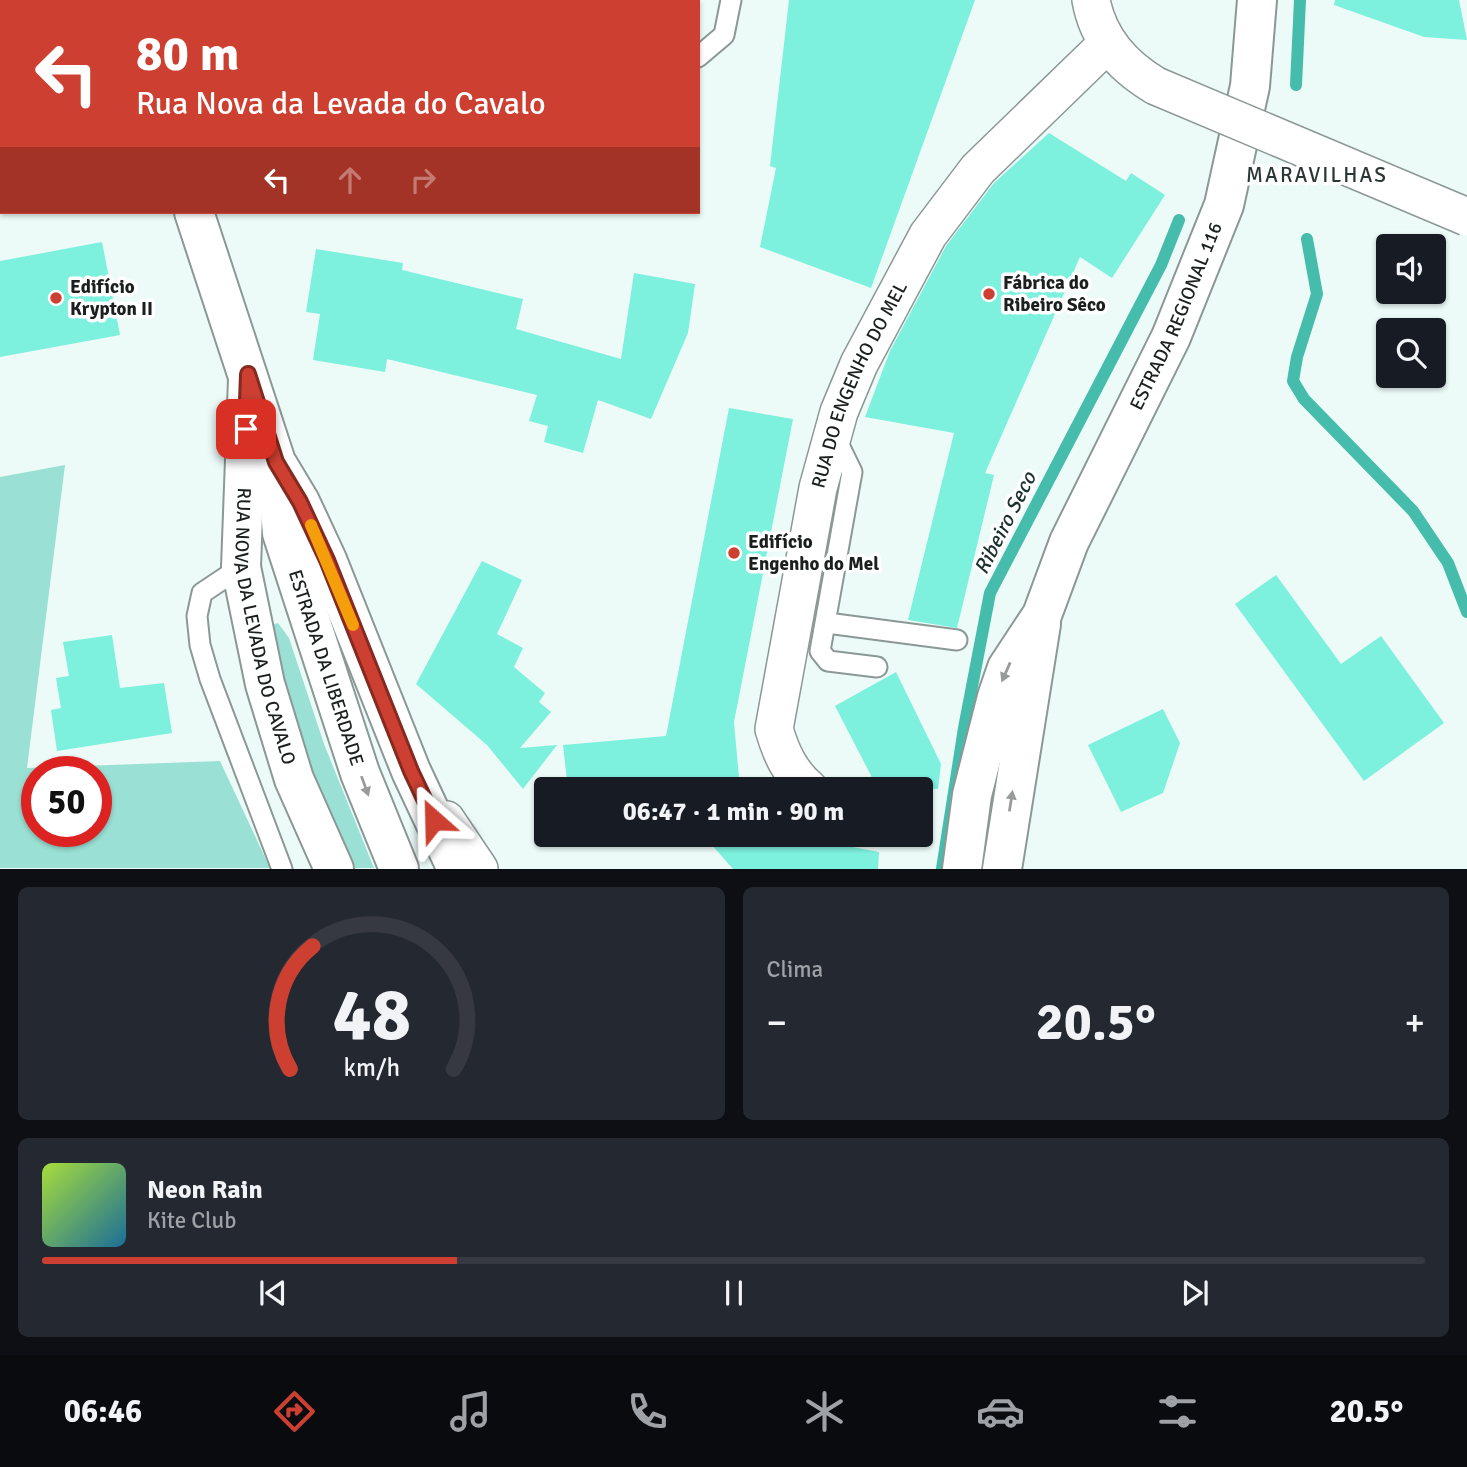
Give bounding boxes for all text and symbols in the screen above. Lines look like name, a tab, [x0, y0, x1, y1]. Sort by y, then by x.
text: 80 m	[136, 24, 239, 84]
icon: left	[21, 28, 112, 119]
text: Rua Nova da Levada do Cavalo	[136, 84, 546, 123]
icon: left	[258, 161, 296, 199]
icon: ahead	[331, 161, 369, 199]
icon: right	[404, 161, 442, 199]
district label: MARAVILHAS	[1246, 162, 1388, 188]
street label: ESTRADA REGIONAL 116	[1125, 219, 1228, 414]
map controls	[1376, 234, 1446, 388]
button: sound	[1376, 234, 1446, 304]
place label: Fábrica do Ribeiro Sêco	[1003, 271, 1106, 317]
place label: Edifício Krypton II	[70, 275, 153, 321]
street label: RUA DO ENGENHO DO MEL	[807, 277, 913, 491]
marker: Fábrica do Ribeiro Sêco	[981, 286, 997, 302]
marker: Edifício Krypton II	[48, 290, 64, 306]
button: search	[1376, 318, 1446, 388]
pin	[216, 399, 276, 459]
icon: arrive	[227, 410, 265, 448]
water label: Ribeiro Seco	[968, 467, 1042, 578]
street label: RUA NOVA DA LEVADA DO CAVALO	[228, 487, 301, 768]
place label: Edifício Engenho do Mel	[748, 530, 879, 576]
marker: Edifício Engenho do Mel	[726, 545, 742, 561]
street label: ESTRADA DA LIBERDADE	[283, 567, 369, 769]
one-way arrow	[1001, 662, 1012, 683]
speed limit sign: 50	[21, 756, 112, 847]
one-way arrow	[359, 775, 370, 796]
position arrow	[397, 783, 471, 857]
one-way arrow	[1006, 790, 1017, 812]
text: 06:47 · 1 min · 90 m	[623, 796, 844, 828]
text: Clima	[767, 955, 823, 984]
text: 48	[332, 972, 411, 1061]
text: 20.5°	[1036, 990, 1156, 1054]
text: −	[767, 999, 787, 1046]
text: +	[1404, 999, 1425, 1046]
text: km/h	[343, 1052, 400, 1083]
text: Neon Rain	[147, 1174, 263, 1206]
text: Kite Club	[147, 1206, 236, 1235]
icon: previous	[254, 1274, 292, 1312]
icon: pause	[715, 1274, 753, 1312]
icon: next	[1176, 1274, 1214, 1312]
icon: directions	[270, 1387, 319, 1436]
icon: music	[446, 1387, 495, 1436]
icon: phone	[623, 1387, 672, 1436]
icon: climate	[800, 1387, 849, 1436]
icon: car	[976, 1387, 1025, 1436]
icon: filters	[1153, 1387, 1202, 1436]
text: 06:46	[64, 1392, 142, 1431]
text: 20.5°	[1329, 1392, 1403, 1431]

